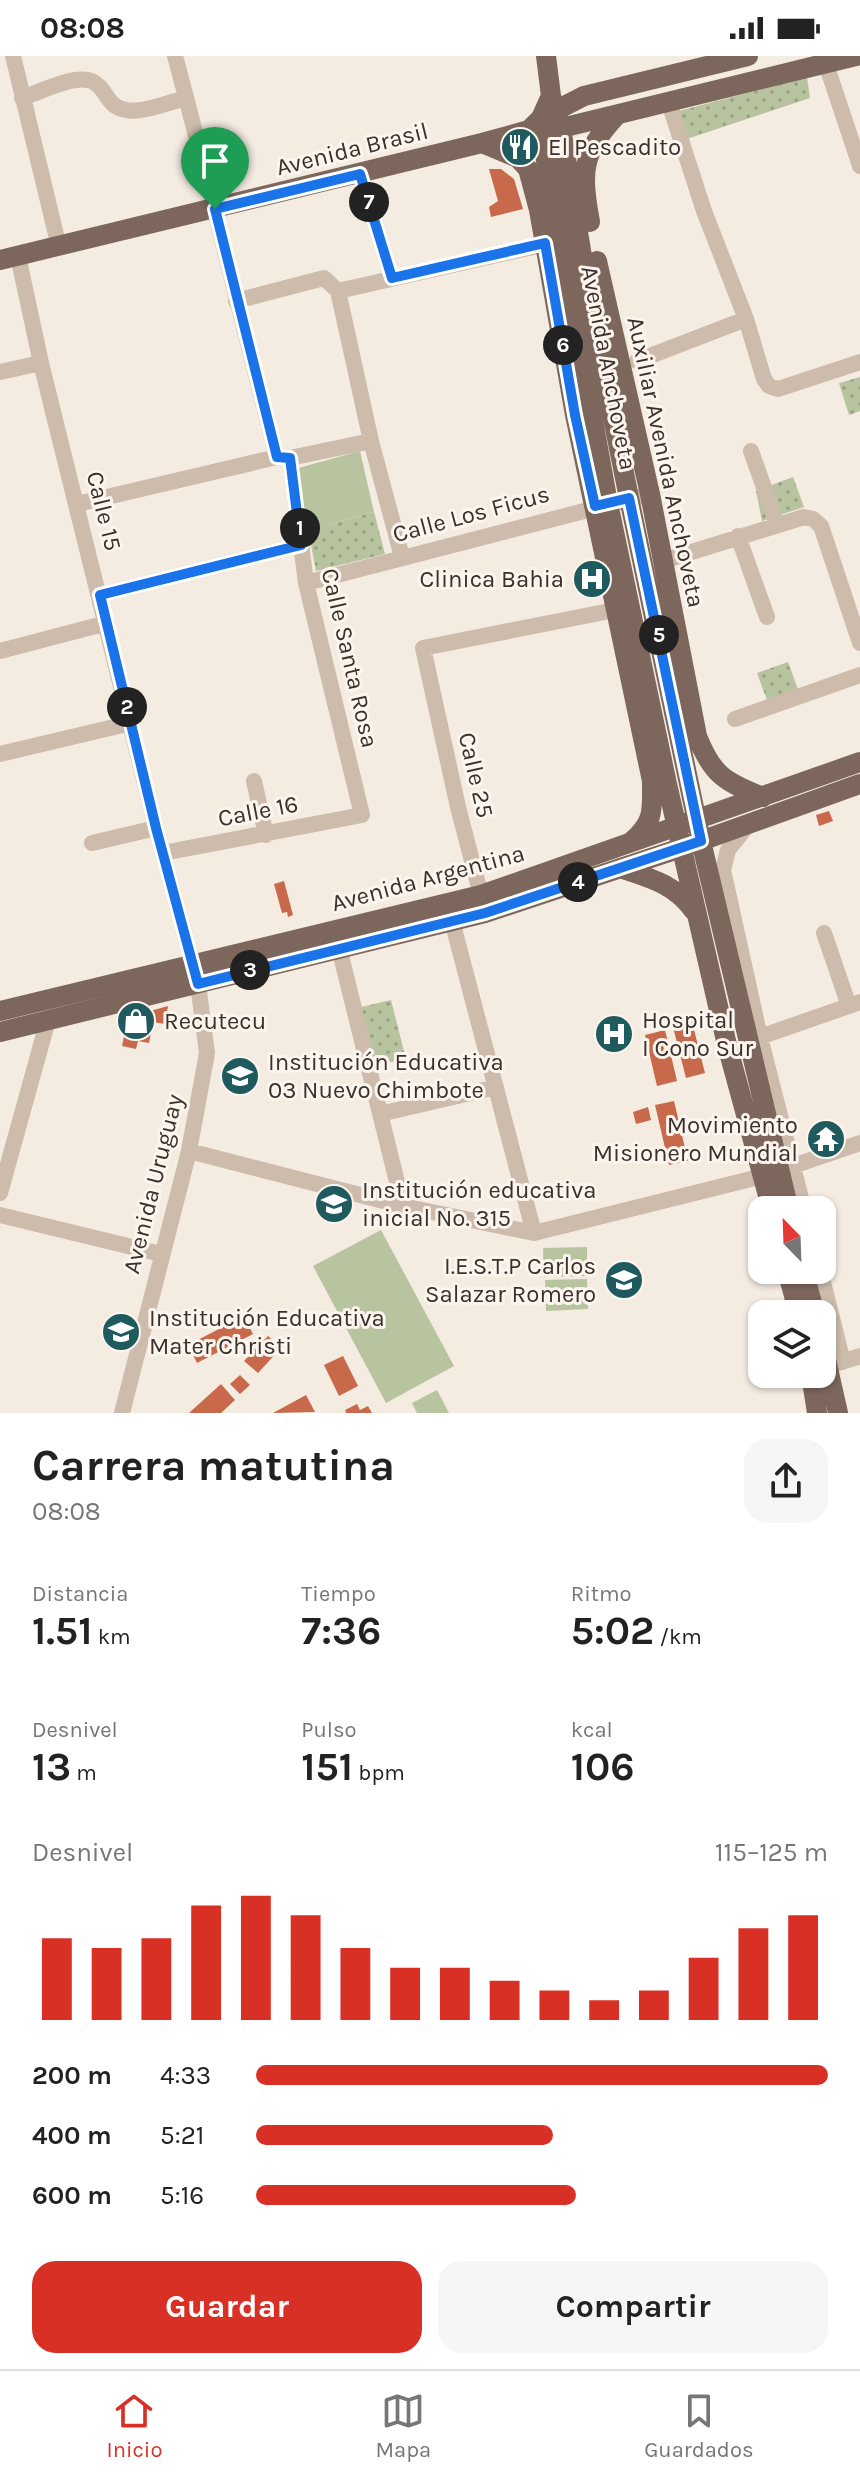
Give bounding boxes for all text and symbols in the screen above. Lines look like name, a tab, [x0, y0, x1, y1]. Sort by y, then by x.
text: 08:08	[40, 10, 125, 46]
street label: Avenida Brasil	[273, 117, 431, 181]
restaurant icon: El Pescadito	[499, 126, 541, 168]
pin	[181, 127, 249, 209]
place label: El Pescadito	[548, 133, 681, 161]
icon: arrive	[193, 139, 237, 183]
pin: 7	[349, 182, 389, 222]
text: 7	[364, 189, 374, 215]
street label: Avenida Anchoveta	[575, 264, 643, 472]
street label: Auxiliar Avenida Anchoveta	[621, 314, 711, 610]
pin: 6	[543, 325, 583, 365]
text: 6	[556, 332, 570, 358]
street label: Calle 15	[81, 468, 127, 554]
street label: Calle Los Ficus	[389, 480, 553, 548]
pin: 1	[280, 508, 320, 548]
text: 1	[296, 515, 304, 541]
hospital icon: Clinica Bahia	[571, 558, 613, 600]
place label: Clinica Bahia	[420, 565, 564, 593]
street label: Calle Santa Rosa	[316, 566, 384, 750]
pin: 5	[639, 615, 679, 655]
text: 5	[653, 622, 665, 648]
pin: 2	[107, 687, 147, 727]
text: 2	[120, 694, 134, 720]
street label: Calle 25	[453, 730, 499, 820]
street label: Calle 16	[216, 790, 300, 832]
street label: Avenida Argentina	[328, 839, 528, 917]
pin: 4	[558, 862, 598, 902]
text: 4	[571, 869, 585, 895]
pin: 3	[230, 950, 270, 990]
text: 3	[243, 957, 257, 983]
shop icon: Recutecu	[115, 1000, 157, 1042]
place label: Hospital I Cono Sur	[642, 1006, 754, 1062]
place label: Recutecu	[164, 1007, 266, 1035]
hospital icon: Hospital I Cono Sur	[593, 1013, 635, 1055]
place label: Institución Educativa 03 Nuevo Chimbote	[268, 1048, 504, 1104]
school or university icon: Institución Educativa 03 Nuevo Chimbote	[219, 1055, 261, 1097]
street label: Avenida Uruguay	[117, 1091, 189, 1277]
place label: Movimiento Misionero Mundial	[593, 1111, 798, 1167]
temple icon: Movimiento Misionero Mundial	[805, 1118, 847, 1160]
place label: Institución educativa inicial No. 315	[362, 1176, 597, 1232]
school or university icon: Institución educativa inicial No. 315	[313, 1183, 355, 1225]
north arrow	[748, 1196, 836, 1284]
map controls	[748, 1196, 836, 1388]
place label: I.E.S.T.P Carlos Salazar Romero	[425, 1252, 596, 1308]
school or university icon: I.E.S.T.P Carlos Salazar Romero	[603, 1259, 645, 1301]
button: layers	[748, 1300, 836, 1388]
place label: Institución Educativa Mater Christi	[149, 1304, 385, 1360]
school or university icon: Institución Educativa Mater Christi	[100, 1311, 142, 1353]
button: share	[744, 1439, 828, 1523]
text: Carrera matutina	[32, 1440, 395, 1491]
text: 08:08	[32, 1496, 101, 1527]
text: Distancia	[32, 1581, 128, 1607]
text: Tiempo	[301, 1581, 376, 1607]
text: Ritmo	[571, 1581, 632, 1607]
text: 1.51	[32, 1607, 92, 1654]
text: 7:36	[301, 1607, 381, 1654]
text: 5:02	[571, 1607, 654, 1654]
text: km	[92, 1624, 131, 1650]
text: /km	[654, 1624, 702, 1650]
text: Desnivel	[32, 1717, 118, 1743]
text: Pulso	[301, 1717, 357, 1743]
text: kcal	[571, 1717, 613, 1743]
text: 13	[32, 1743, 71, 1790]
text: 151	[301, 1743, 353, 1790]
text: 106	[571, 1743, 635, 1790]
text: m	[71, 1760, 97, 1786]
text: bpm	[353, 1760, 405, 1786]
text: Desnivel	[32, 1837, 133, 1868]
text: 115–125 m	[715, 1837, 828, 1868]
text: 200 m	[32, 2060, 112, 2091]
text: 4:33	[160, 2060, 211, 2091]
text: 400 m	[32, 2120, 112, 2151]
text: 5:21	[160, 2120, 204, 2151]
text: 600 m	[32, 2180, 112, 2211]
text: 5:16	[160, 2180, 204, 2211]
button: Guardar	[32, 2261, 422, 2353]
button: Compartir	[438, 2261, 828, 2353]
tab: Inicio	[107, 2389, 162, 2463]
tab: Mapa	[375, 2389, 431, 2463]
tab: Guardados	[644, 2389, 753, 2463]

